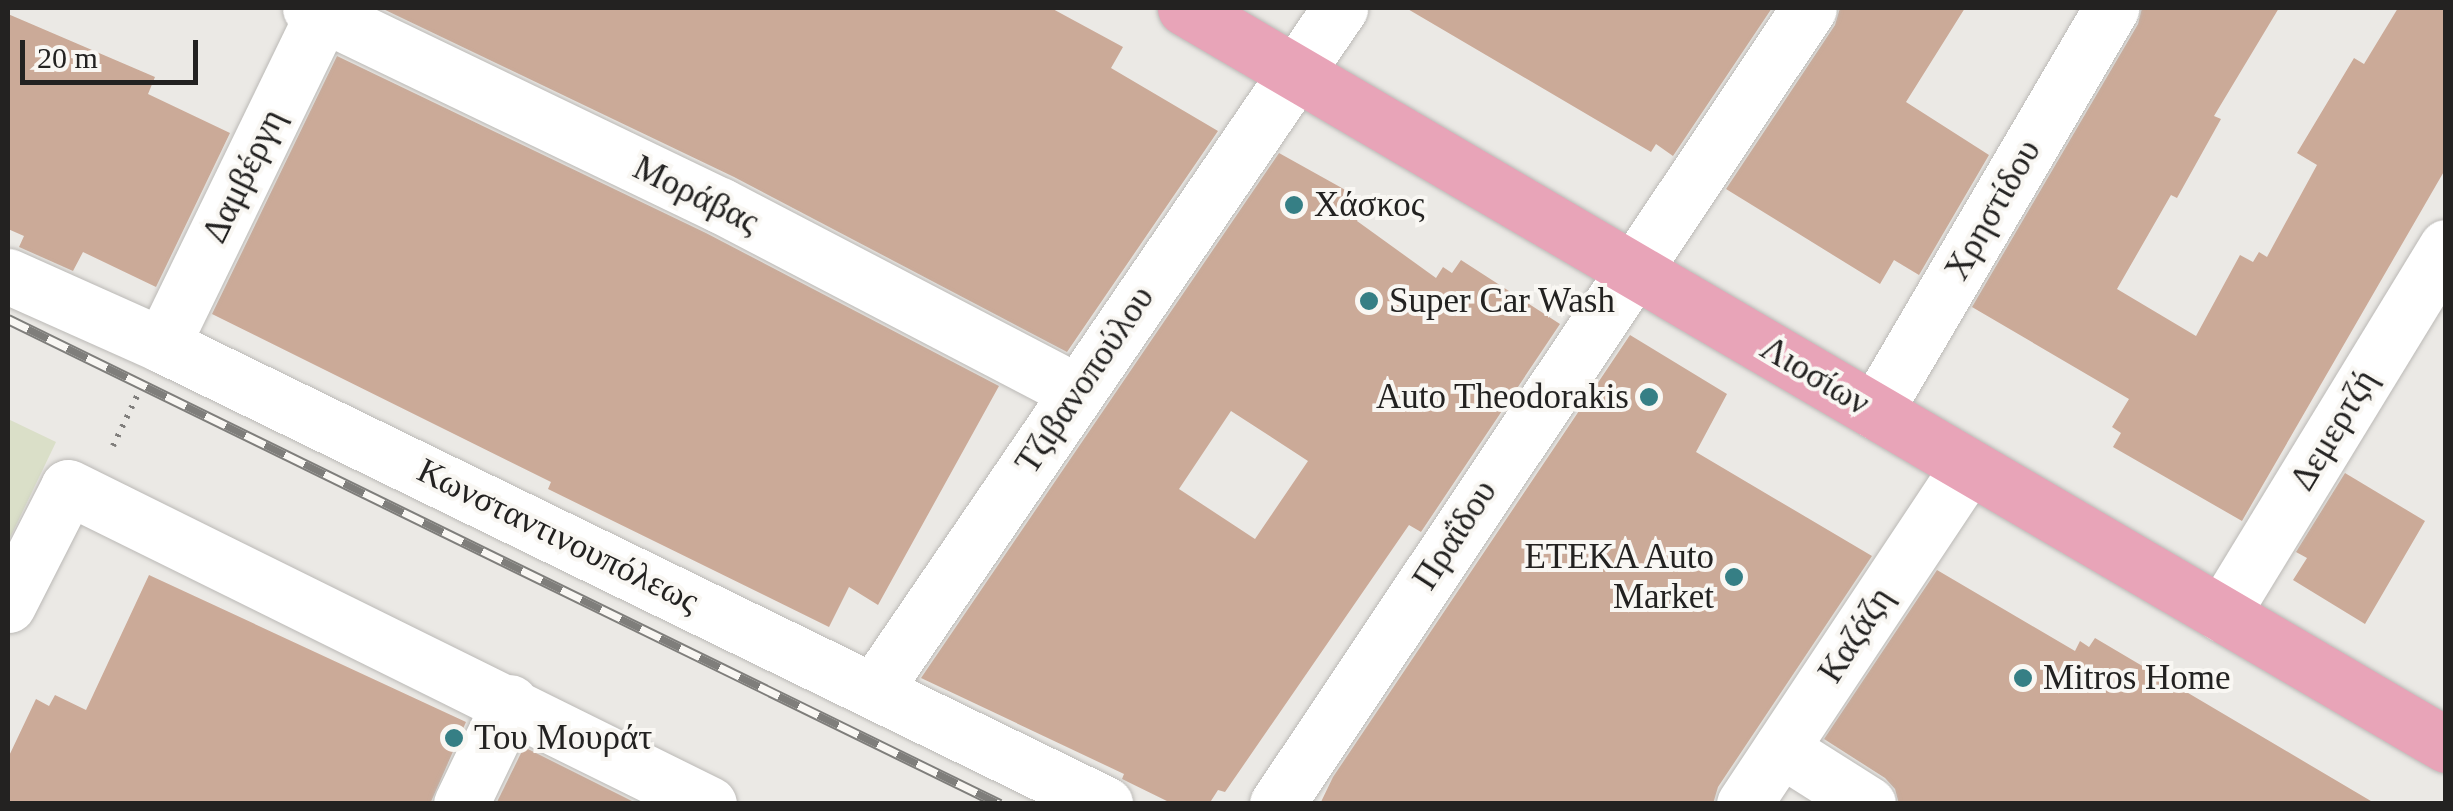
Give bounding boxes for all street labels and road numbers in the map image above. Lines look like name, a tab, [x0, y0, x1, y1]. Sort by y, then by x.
street label: Δαμβέργη	[194, 102, 294, 250]
street label: Χρηστίδου	[1936, 133, 2050, 287]
street label: Μοράβας	[626, 147, 766, 243]
street label: Τζιβανοπούλου	[1007, 278, 1163, 482]
street label: Λιοσίων	[1753, 327, 1877, 425]
street label: Δεμερτζή	[2282, 362, 2386, 498]
street label: Κωνσταντινουπόλεως	[410, 450, 706, 622]
street label: Πραΐδου	[1404, 472, 1506, 598]
street label: Καζάζη	[1810, 579, 1902, 691]

